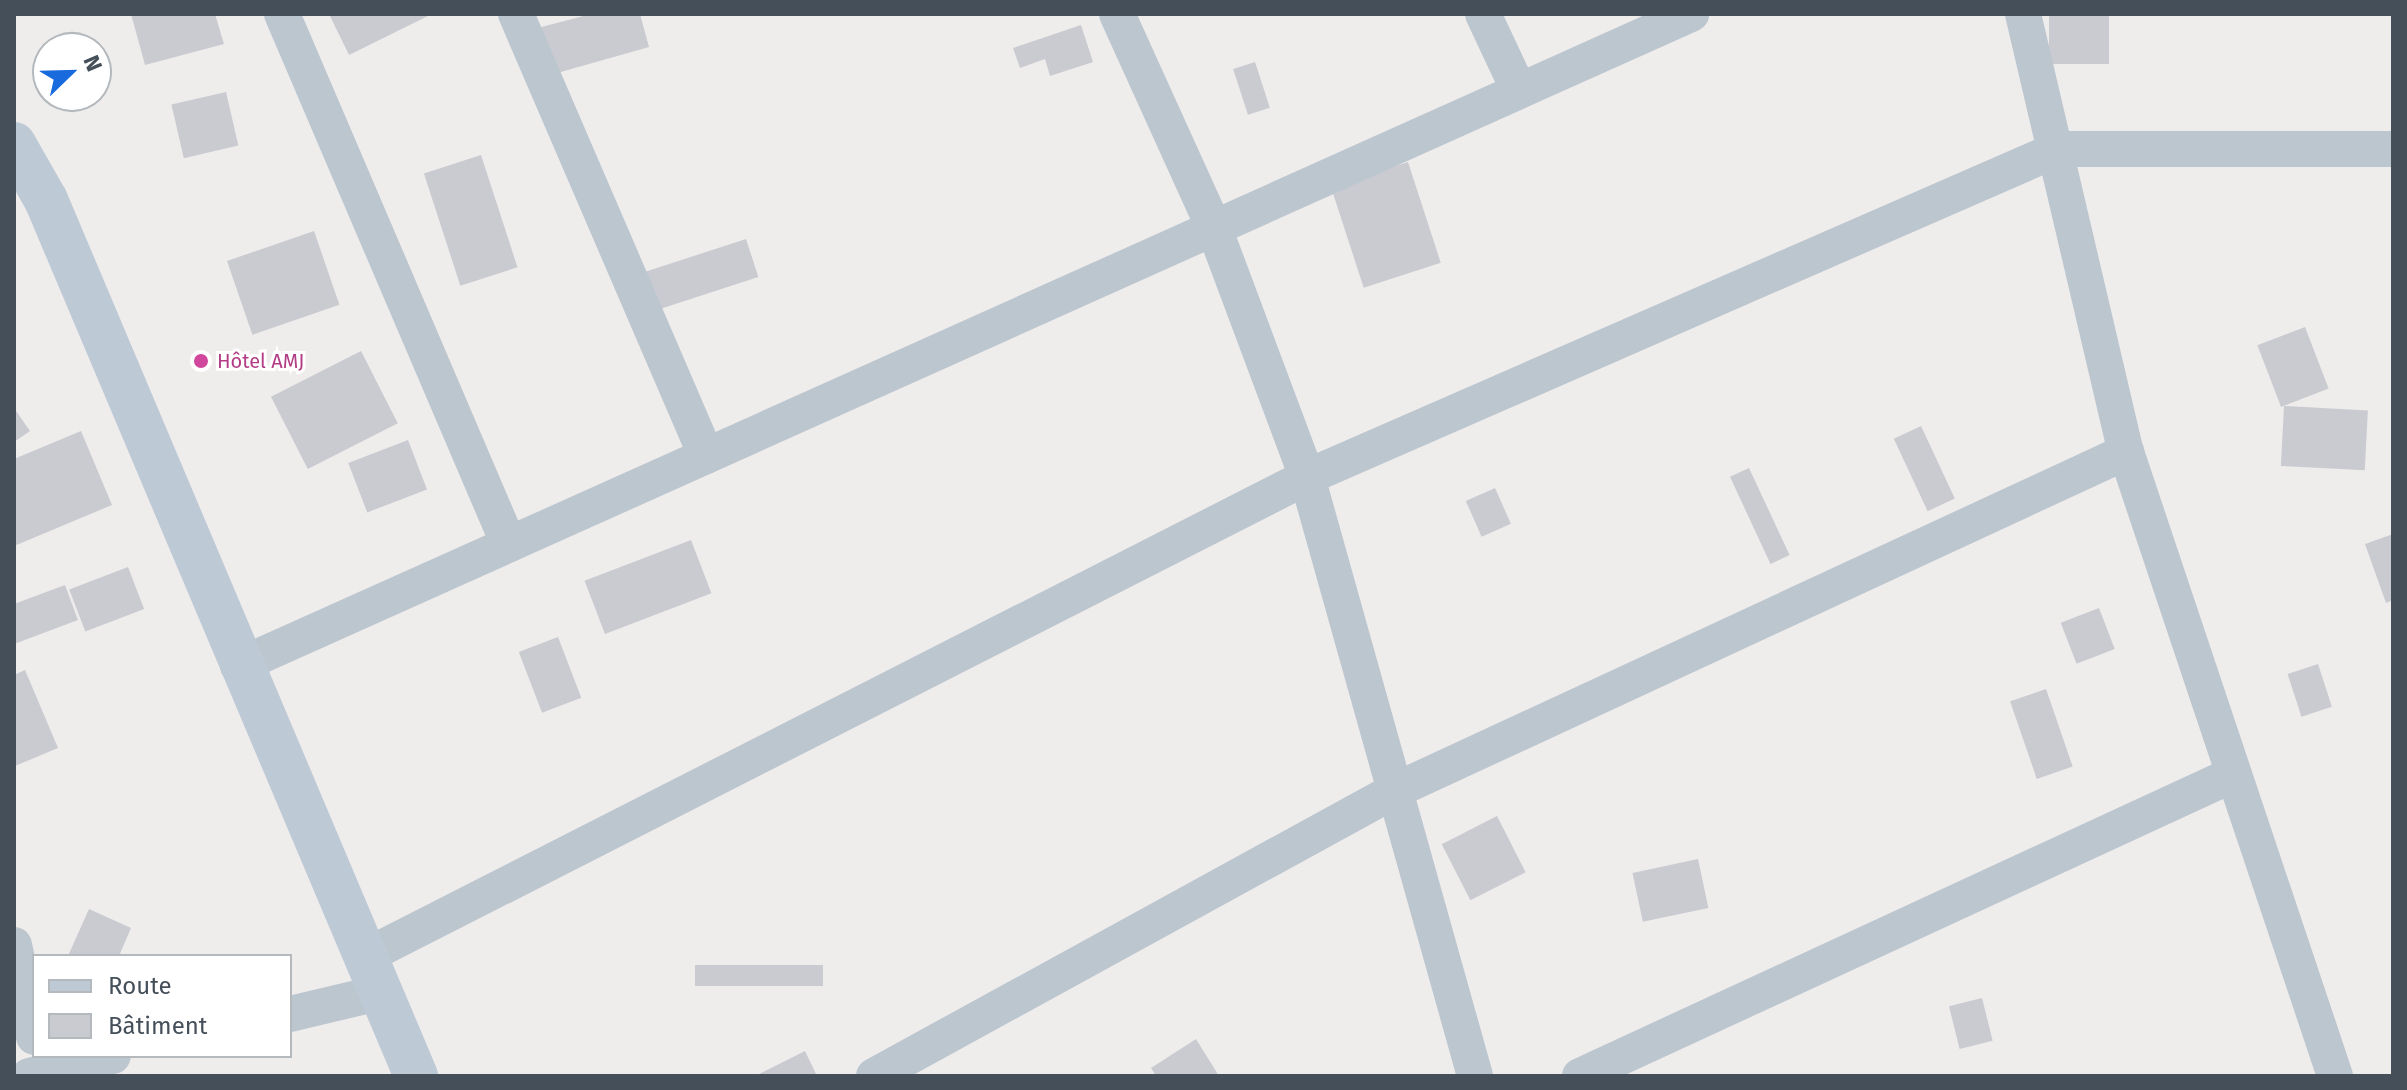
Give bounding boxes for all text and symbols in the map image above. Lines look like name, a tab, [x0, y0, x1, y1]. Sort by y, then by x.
north arrow	[32, 32, 112, 112]
text: N	[77, 51, 108, 75]
place label: Hôtel AMJ	[217, 349, 304, 373]
marker: Hôtel AMJ	[192, 352, 210, 370]
legend	[32, 954, 292, 1058]
text: Route	[108, 972, 172, 1000]
text: Bâtiment	[108, 1012, 207, 1040]

